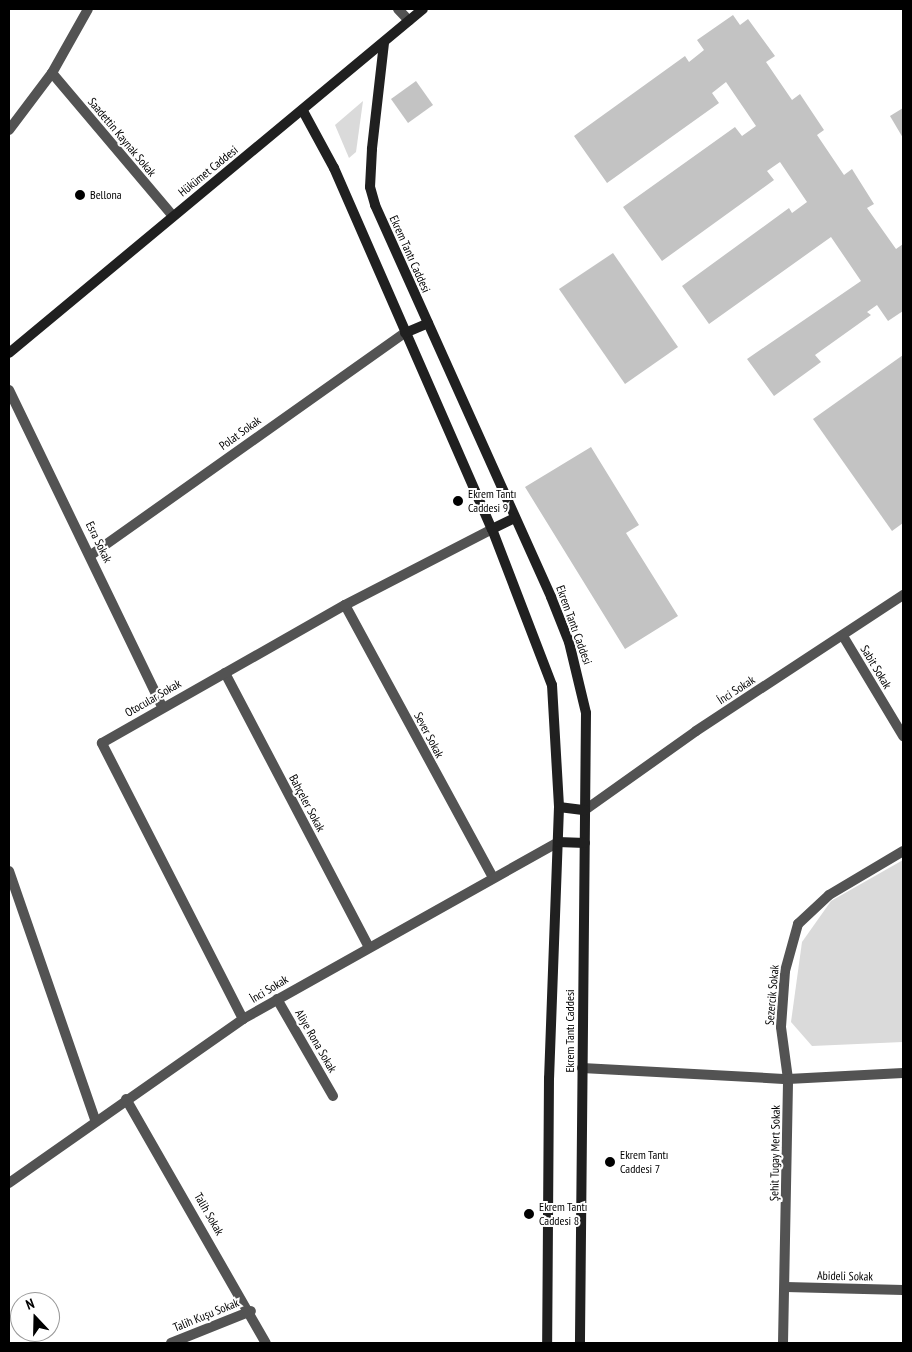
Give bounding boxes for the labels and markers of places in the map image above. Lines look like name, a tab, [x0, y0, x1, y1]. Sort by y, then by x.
place label: Bellona	[90, 188, 121, 202]
marker: Bellona	[74, 189, 86, 201]
place label: Ekrem Tantı Caddesi 9	[468, 487, 517, 515]
marker: Ekrem Tantı Caddesi 9	[452, 495, 464, 507]
place label: Ekrem Tantı Caddesi 7	[620, 1148, 669, 1176]
marker: Ekrem Tantı Caddesi 7	[604, 1156, 616, 1168]
place label: Ekrem Tantı Caddesi 8	[539, 1200, 588, 1228]
marker: Ekrem Tantı Caddesi 8	[523, 1208, 535, 1220]

